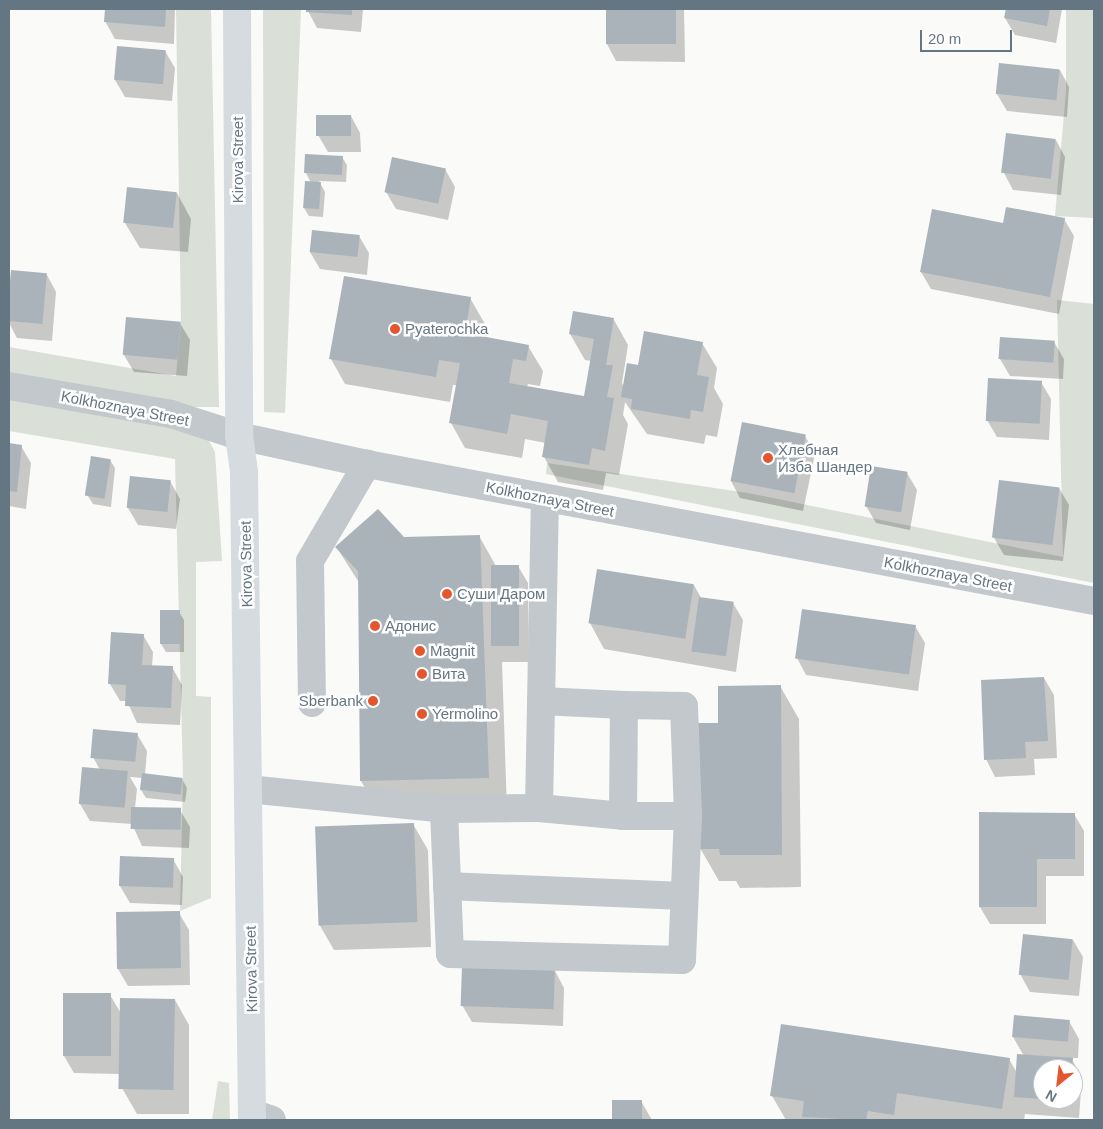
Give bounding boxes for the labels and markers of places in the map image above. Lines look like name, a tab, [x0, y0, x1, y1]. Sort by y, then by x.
place label: Pyaterochka	[405, 320, 488, 338]
marker: Pyaterochka	[389, 323, 401, 335]
place label: Хлебная Изба Шандер	[778, 440, 872, 475]
marker: Хлебная Изба Шандер	[762, 452, 774, 464]
place label: Суши Даром	[457, 585, 545, 603]
marker: Суши Даром	[441, 588, 453, 600]
place label: Адонис	[385, 617, 436, 635]
marker: Адонис	[369, 620, 381, 632]
place label: Magnit	[430, 642, 475, 660]
marker: Magnit	[414, 645, 426, 657]
place label: Вита	[432, 665, 465, 683]
marker: Вита	[416, 668, 428, 680]
place label: Sberbank	[299, 692, 363, 710]
marker: Sberbank	[367, 695, 379, 707]
place label: Yermolino	[432, 705, 498, 723]
marker: Yermolino	[416, 708, 428, 720]

